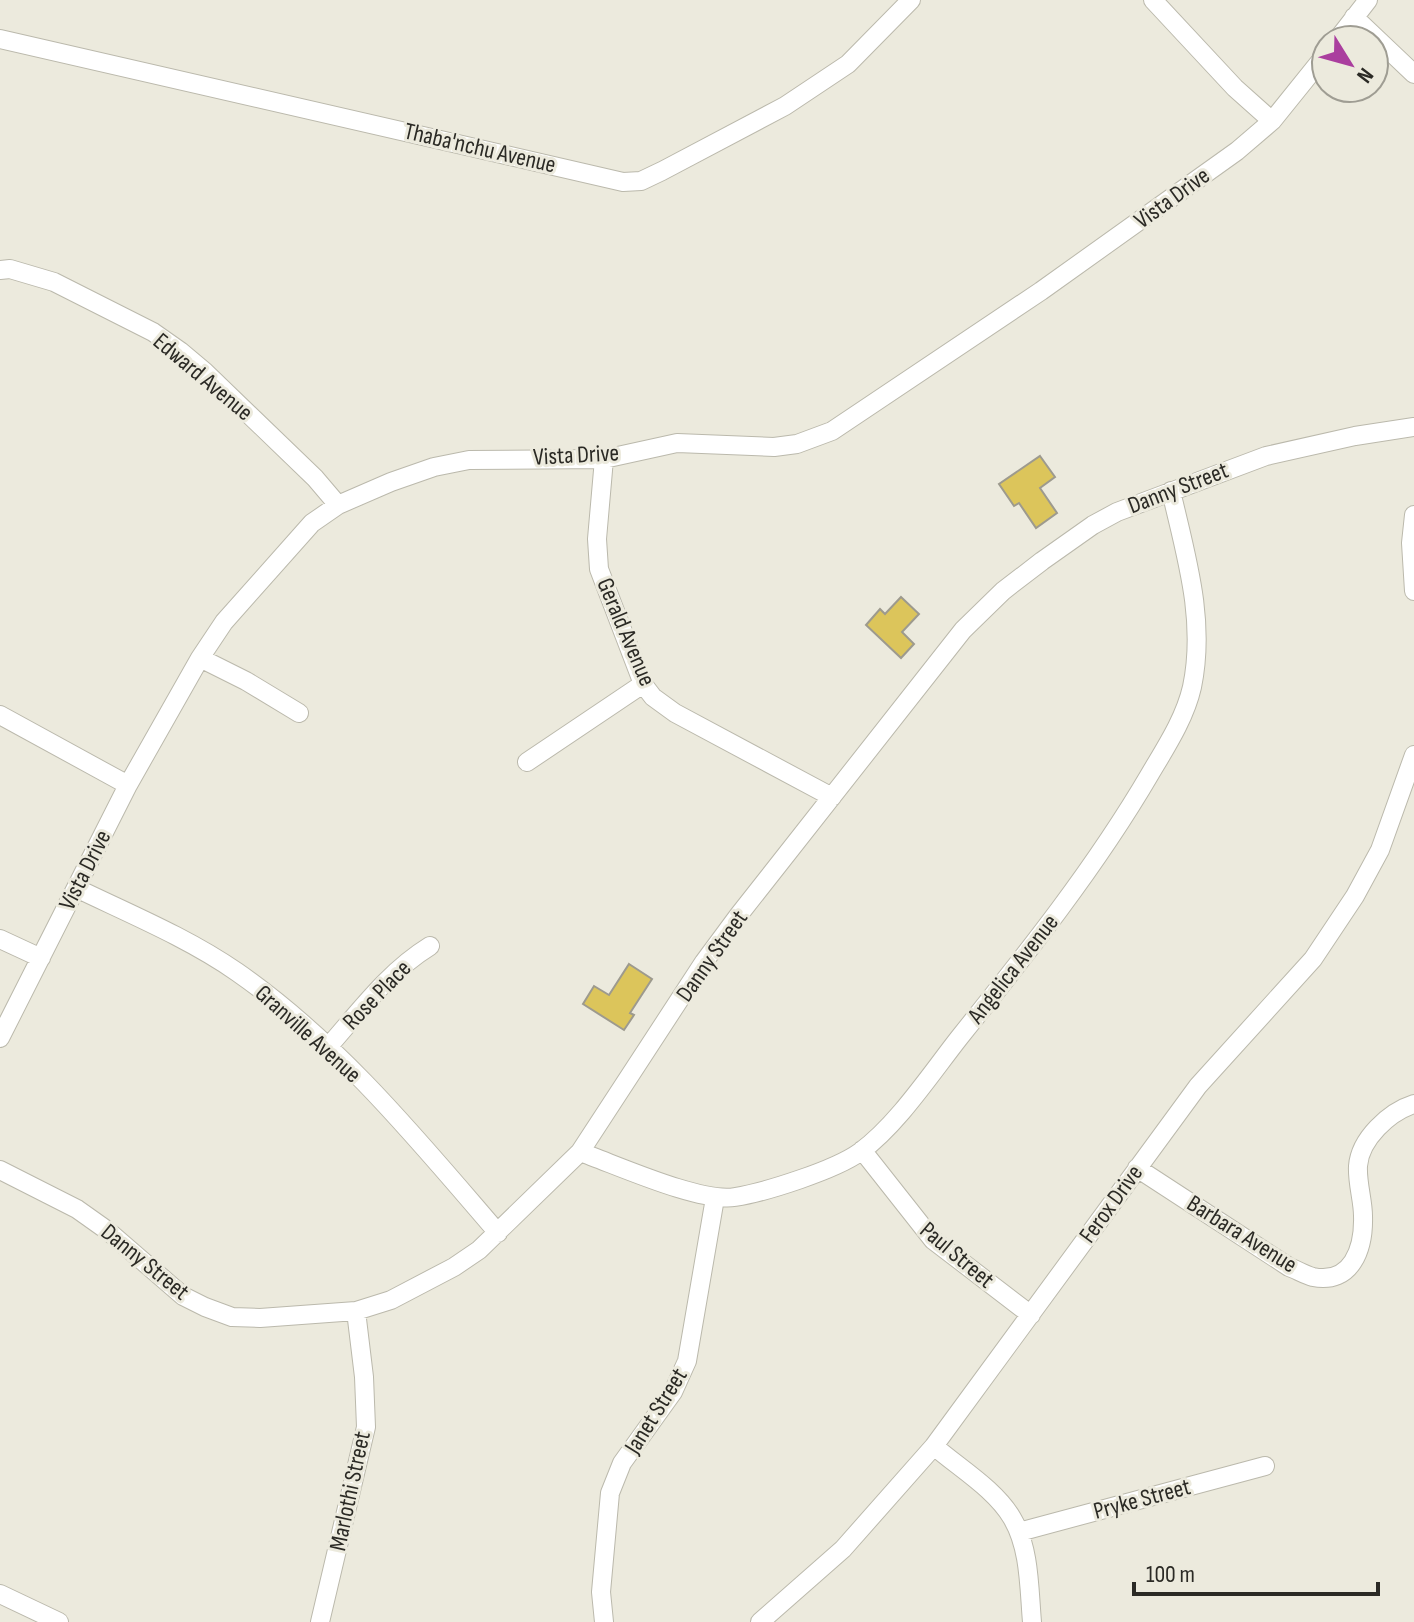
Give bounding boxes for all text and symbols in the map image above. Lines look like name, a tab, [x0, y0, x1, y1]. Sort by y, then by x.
north arrow	[1310, 24, 1390, 104]
text: N	[1350, 62, 1379, 88]
street label: Thaba'nchu Avenue	[401, 116, 559, 180]
street label: Vista Drive	[1129, 161, 1215, 235]
street label: Edward Avenue	[147, 327, 259, 427]
street label: Vista Drive	[532, 438, 620, 472]
street label: Danny Street	[1124, 456, 1232, 520]
street label: Gerald Avenue	[590, 574, 662, 690]
street label: Vista Drive	[53, 825, 117, 915]
street label: Danny Street	[670, 905, 754, 1007]
street label: Angelica Avenue	[961, 909, 1065, 1030]
street label: Rose Place	[337, 954, 417, 1036]
street label: Granville Avenue	[249, 979, 367, 1089]
street label: Ferox Drive	[1073, 1159, 1149, 1249]
street label: Barbara Avenue	[1182, 1189, 1302, 1279]
street label: Paul Street	[914, 1216, 1000, 1294]
street label: Danny Street	[95, 1218, 195, 1306]
street label: Janet Street	[618, 1363, 694, 1460]
street label: Marlothi Street	[323, 1429, 377, 1553]
street label: Pryke Street	[1090, 1472, 1194, 1526]
scale bar	[1134, 1546, 1378, 1596]
text: 100 m	[1146, 1560, 1195, 1589]

